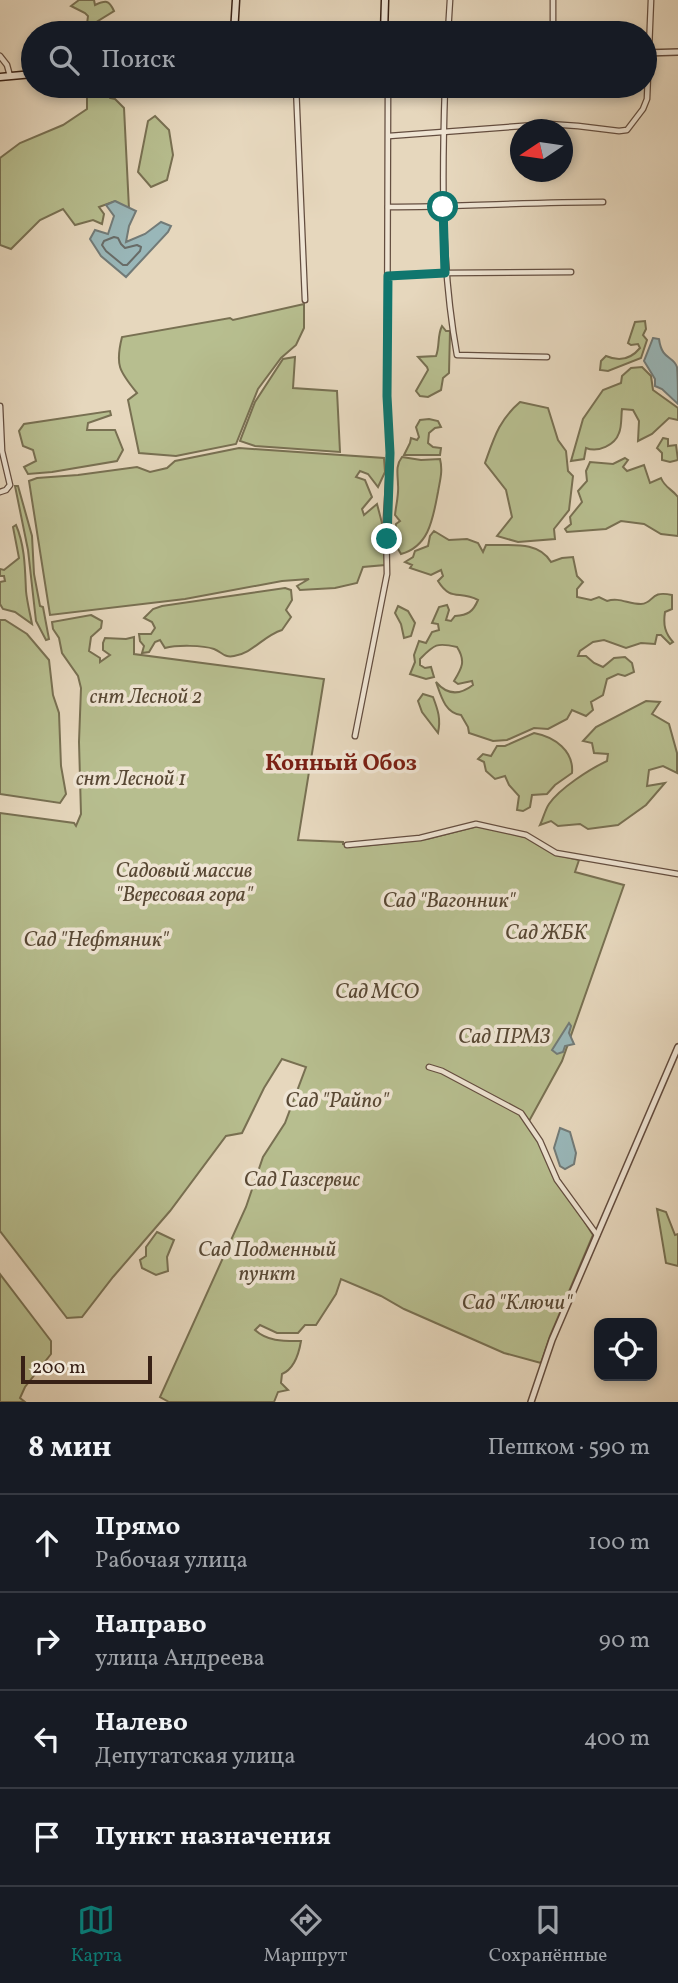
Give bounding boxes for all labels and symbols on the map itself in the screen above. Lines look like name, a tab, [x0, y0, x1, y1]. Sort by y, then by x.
north arrow	[510, 119, 573, 182]
route start	[427, 191, 458, 222]
route end	[371, 523, 402, 554]
park label: снт Лесной 2	[90, 683, 202, 712]
district label: Конный Обоз	[265, 748, 417, 780]
park label: снт Лесной 1	[76, 765, 186, 794]
park label: Садовый массив "Вересовая гора"	[115, 857, 254, 910]
park label: Сад "Вагонник"	[383, 887, 516, 916]
park label: Сад ЖБК	[505, 919, 588, 948]
park label: Сад "Нефтяник"	[23, 926, 170, 955]
park label: Сад МСО	[335, 978, 419, 1007]
park label: Сад ПРМЗ	[458, 1023, 550, 1052]
park label: Сад "Райпо"	[285, 1087, 390, 1116]
park label: Сад Газсервис	[244, 1166, 361, 1195]
park label: Сад Подменный пункт	[198, 1236, 336, 1289]
park label: Сад "Ключи"	[462, 1289, 573, 1318]
scale bar	[21, 1353, 152, 1385]

